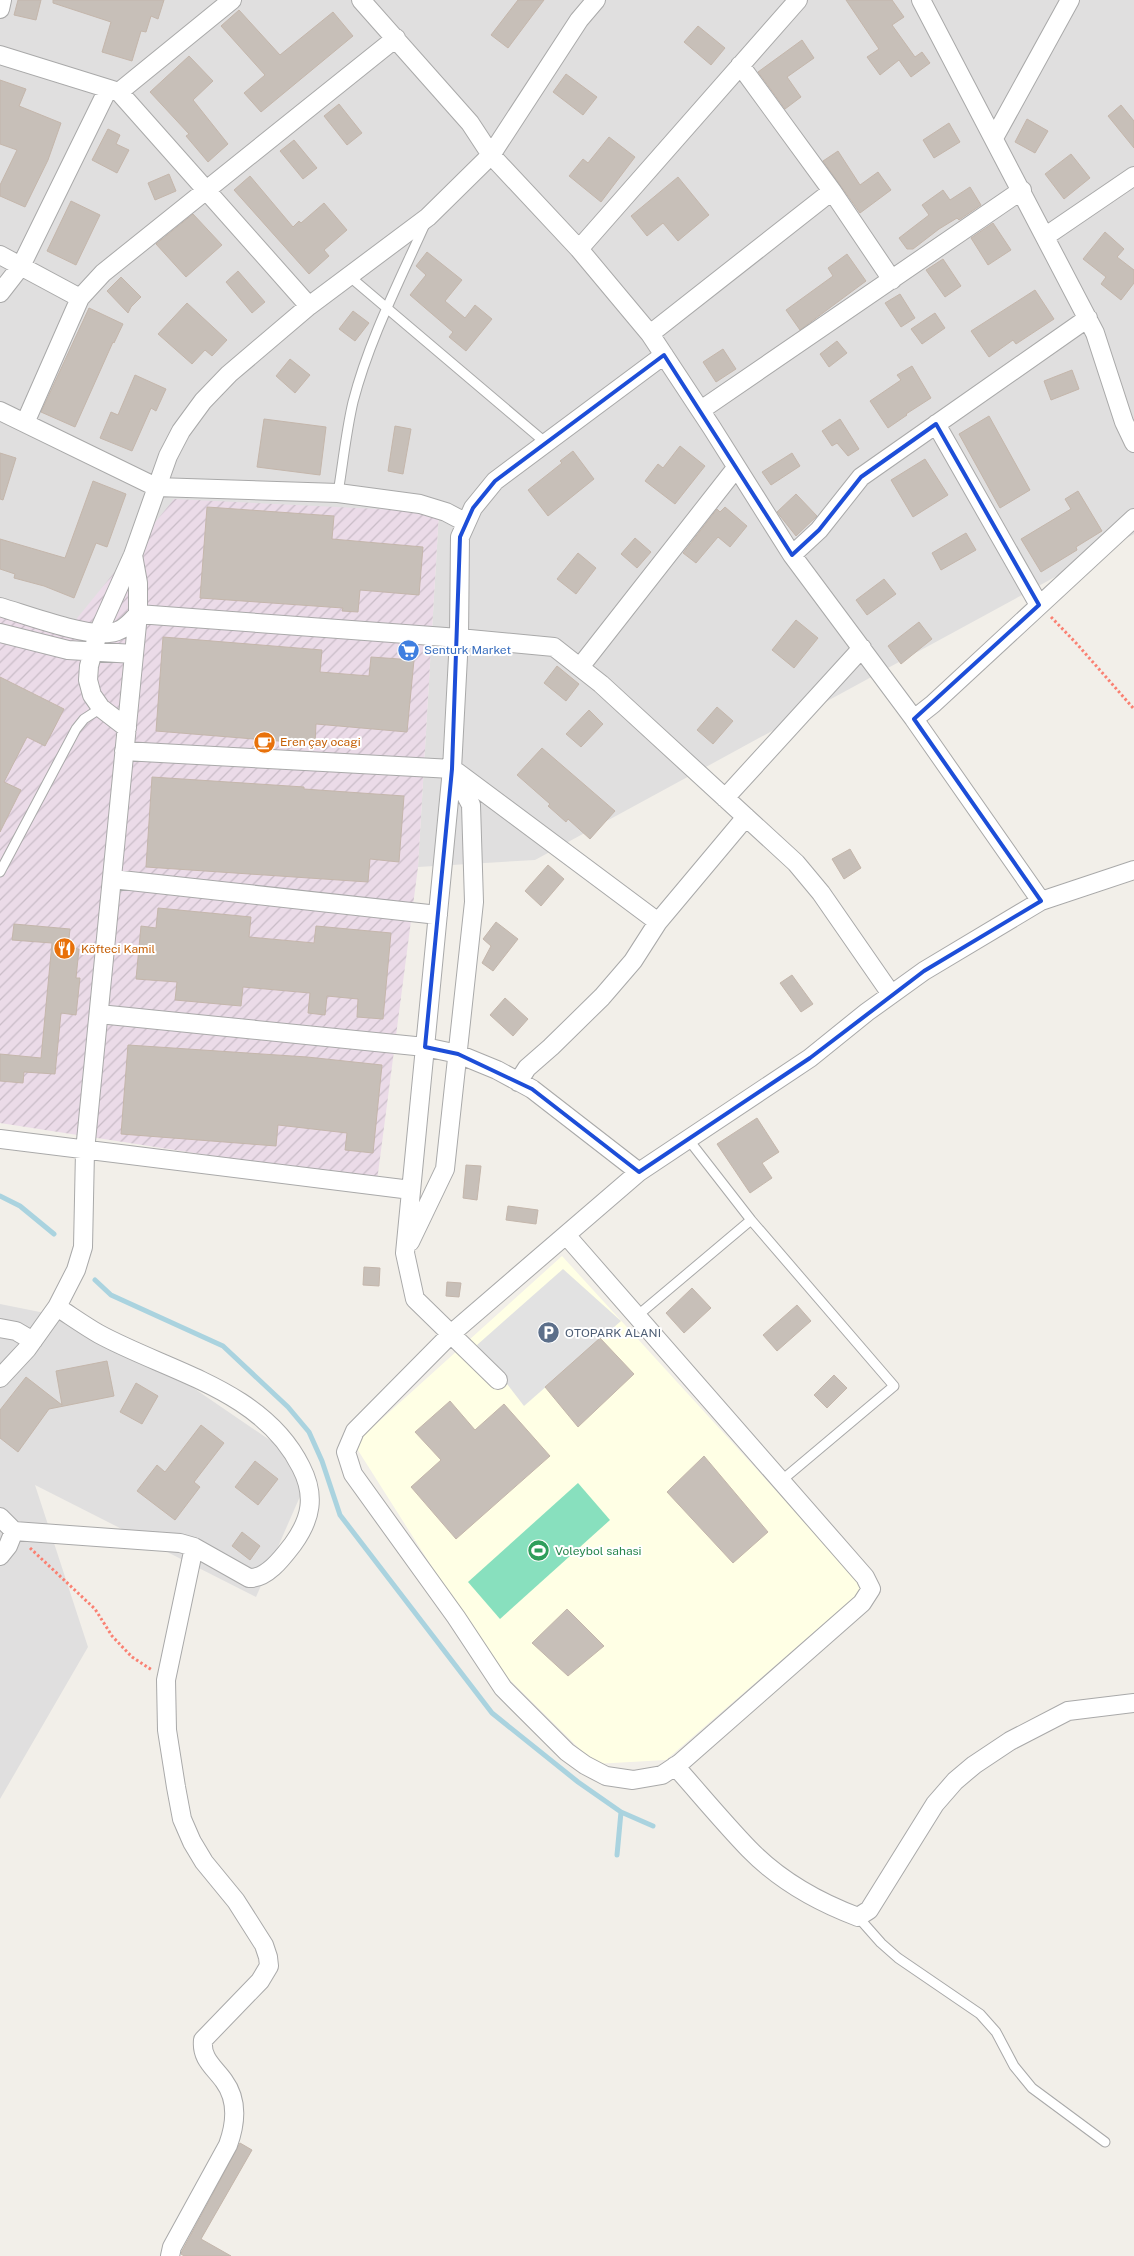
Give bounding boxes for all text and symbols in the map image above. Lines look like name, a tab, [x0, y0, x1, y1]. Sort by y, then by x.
supermarket icon: Senturk Market	[396, 638, 420, 662]
place label: Senturk Market	[424, 643, 511, 657]
cafe icon: Eren çay ocagi	[252, 730, 276, 754]
place label: Eren çay ocagi	[280, 735, 361, 749]
restaurant icon: Köfteci Kamil	[53, 937, 77, 961]
place label: Köfteci Kamil	[81, 942, 156, 956]
parking icon: OTOPARK ALANI	[537, 1321, 561, 1345]
place label: OTOPARK ALANI	[565, 1326, 661, 1340]
sports icon: Voleybol sahasi	[527, 1539, 551, 1563]
place label: Voleybol sahasi	[555, 1544, 642, 1558]

